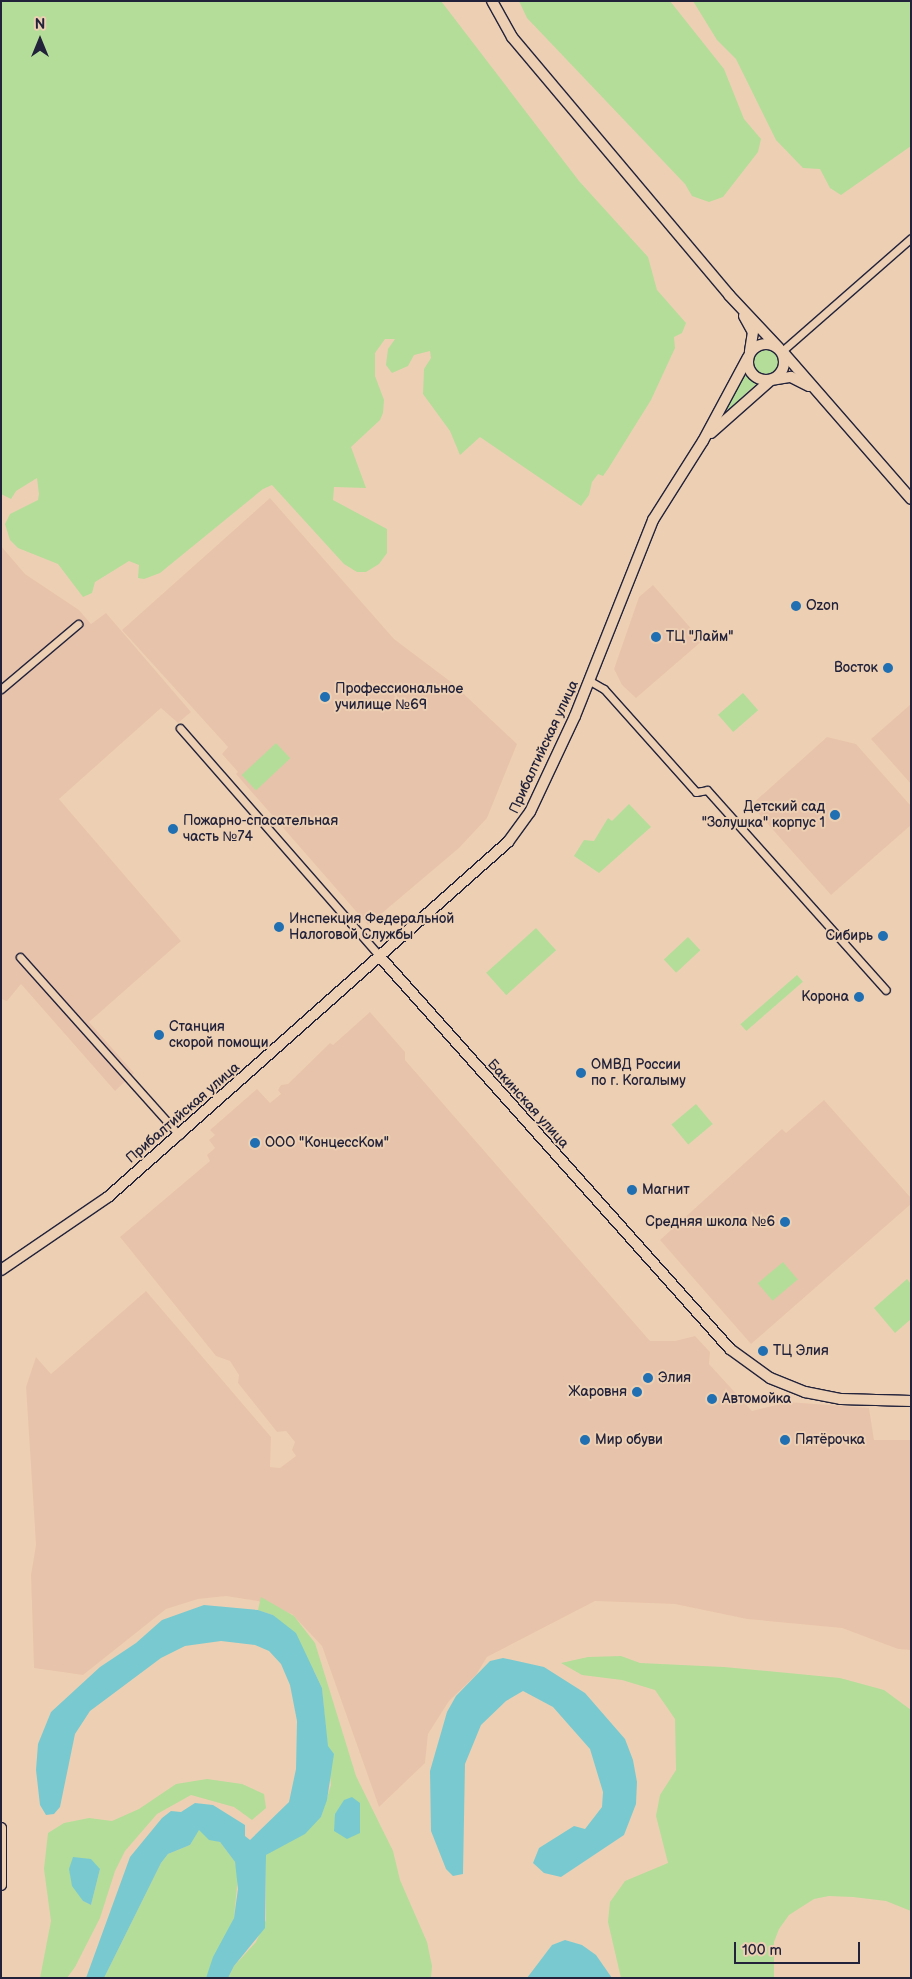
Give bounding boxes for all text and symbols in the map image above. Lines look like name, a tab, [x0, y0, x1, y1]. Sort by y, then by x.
north arrow	[15, 15, 65, 65]
text: N	[35, 16, 45, 33]
place label: Ozon	[806, 598, 839, 614]
marker: Ozon	[790, 600, 802, 612]
place label: ТЦ "Лайм"	[666, 629, 733, 645]
marker: ТЦ "Лайм"	[650, 631, 662, 643]
place label: Восток	[834, 660, 878, 676]
marker: Восток	[882, 662, 894, 674]
street label: Прибалтийская улица	[506, 678, 582, 816]
place label: Профессиональное училище №69	[335, 681, 463, 714]
marker: Профессиональное училище №69	[319, 691, 331, 703]
place label: Детский сад "Золушка" корпус 1	[702, 799, 825, 832]
marker: Детский сад "Золушка" корпус 1	[829, 809, 841, 821]
place label: Пожарно-спасательная часть №74	[183, 813, 338, 846]
marker: Пожарно-спасательная часть №74	[167, 823, 179, 835]
place label: Инспекция Федеральной Налоговой Службы	[289, 911, 454, 944]
marker: Инспекция Федеральной Налоговой Службы	[273, 921, 285, 933]
place label: Сибирь	[825, 928, 873, 944]
marker: Сибирь	[877, 930, 889, 942]
place label: Корона	[801, 989, 849, 1005]
marker: Корона	[853, 991, 865, 1003]
place label: Станция скорой помощи	[169, 1019, 269, 1052]
marker: Станция скорой помощи	[153, 1029, 165, 1041]
street label: Бакинская улица	[484, 1056, 572, 1152]
place label: ОМВД России по г. Когалыму	[591, 1057, 686, 1090]
street label: Прибалтийская улица	[123, 1059, 243, 1167]
marker: ОМВД России по г. Когалыму	[575, 1067, 587, 1079]
place label: ООО "КонцессКом"	[265, 1135, 389, 1151]
marker: ООО "КонцессКом"	[249, 1137, 261, 1149]
place label: Магнит	[642, 1182, 690, 1198]
marker: Магнит	[626, 1184, 638, 1196]
place label: Средняя школа №6	[645, 1214, 775, 1230]
marker: Средняя школа №6	[779, 1216, 791, 1228]
place label: ТЦ Элия	[773, 1343, 829, 1359]
marker: ТЦ Элия	[757, 1345, 769, 1357]
place label: Элия	[658, 1370, 691, 1386]
marker: Элия	[642, 1372, 654, 1384]
place label: Жаровня	[568, 1384, 627, 1400]
marker: Жаровня	[631, 1386, 643, 1398]
place label: Автомойка	[722, 1391, 791, 1407]
marker: Автомойка	[706, 1393, 718, 1405]
place label: Мир обуви	[595, 1432, 663, 1448]
place label: Пятёрочка	[795, 1432, 865, 1448]
marker: Мир обуви	[579, 1434, 591, 1446]
marker: Пятёрочка	[779, 1434, 791, 1446]
scale bar	[737, 1932, 863, 1964]
text: 100 m	[742, 1941, 782, 1960]

